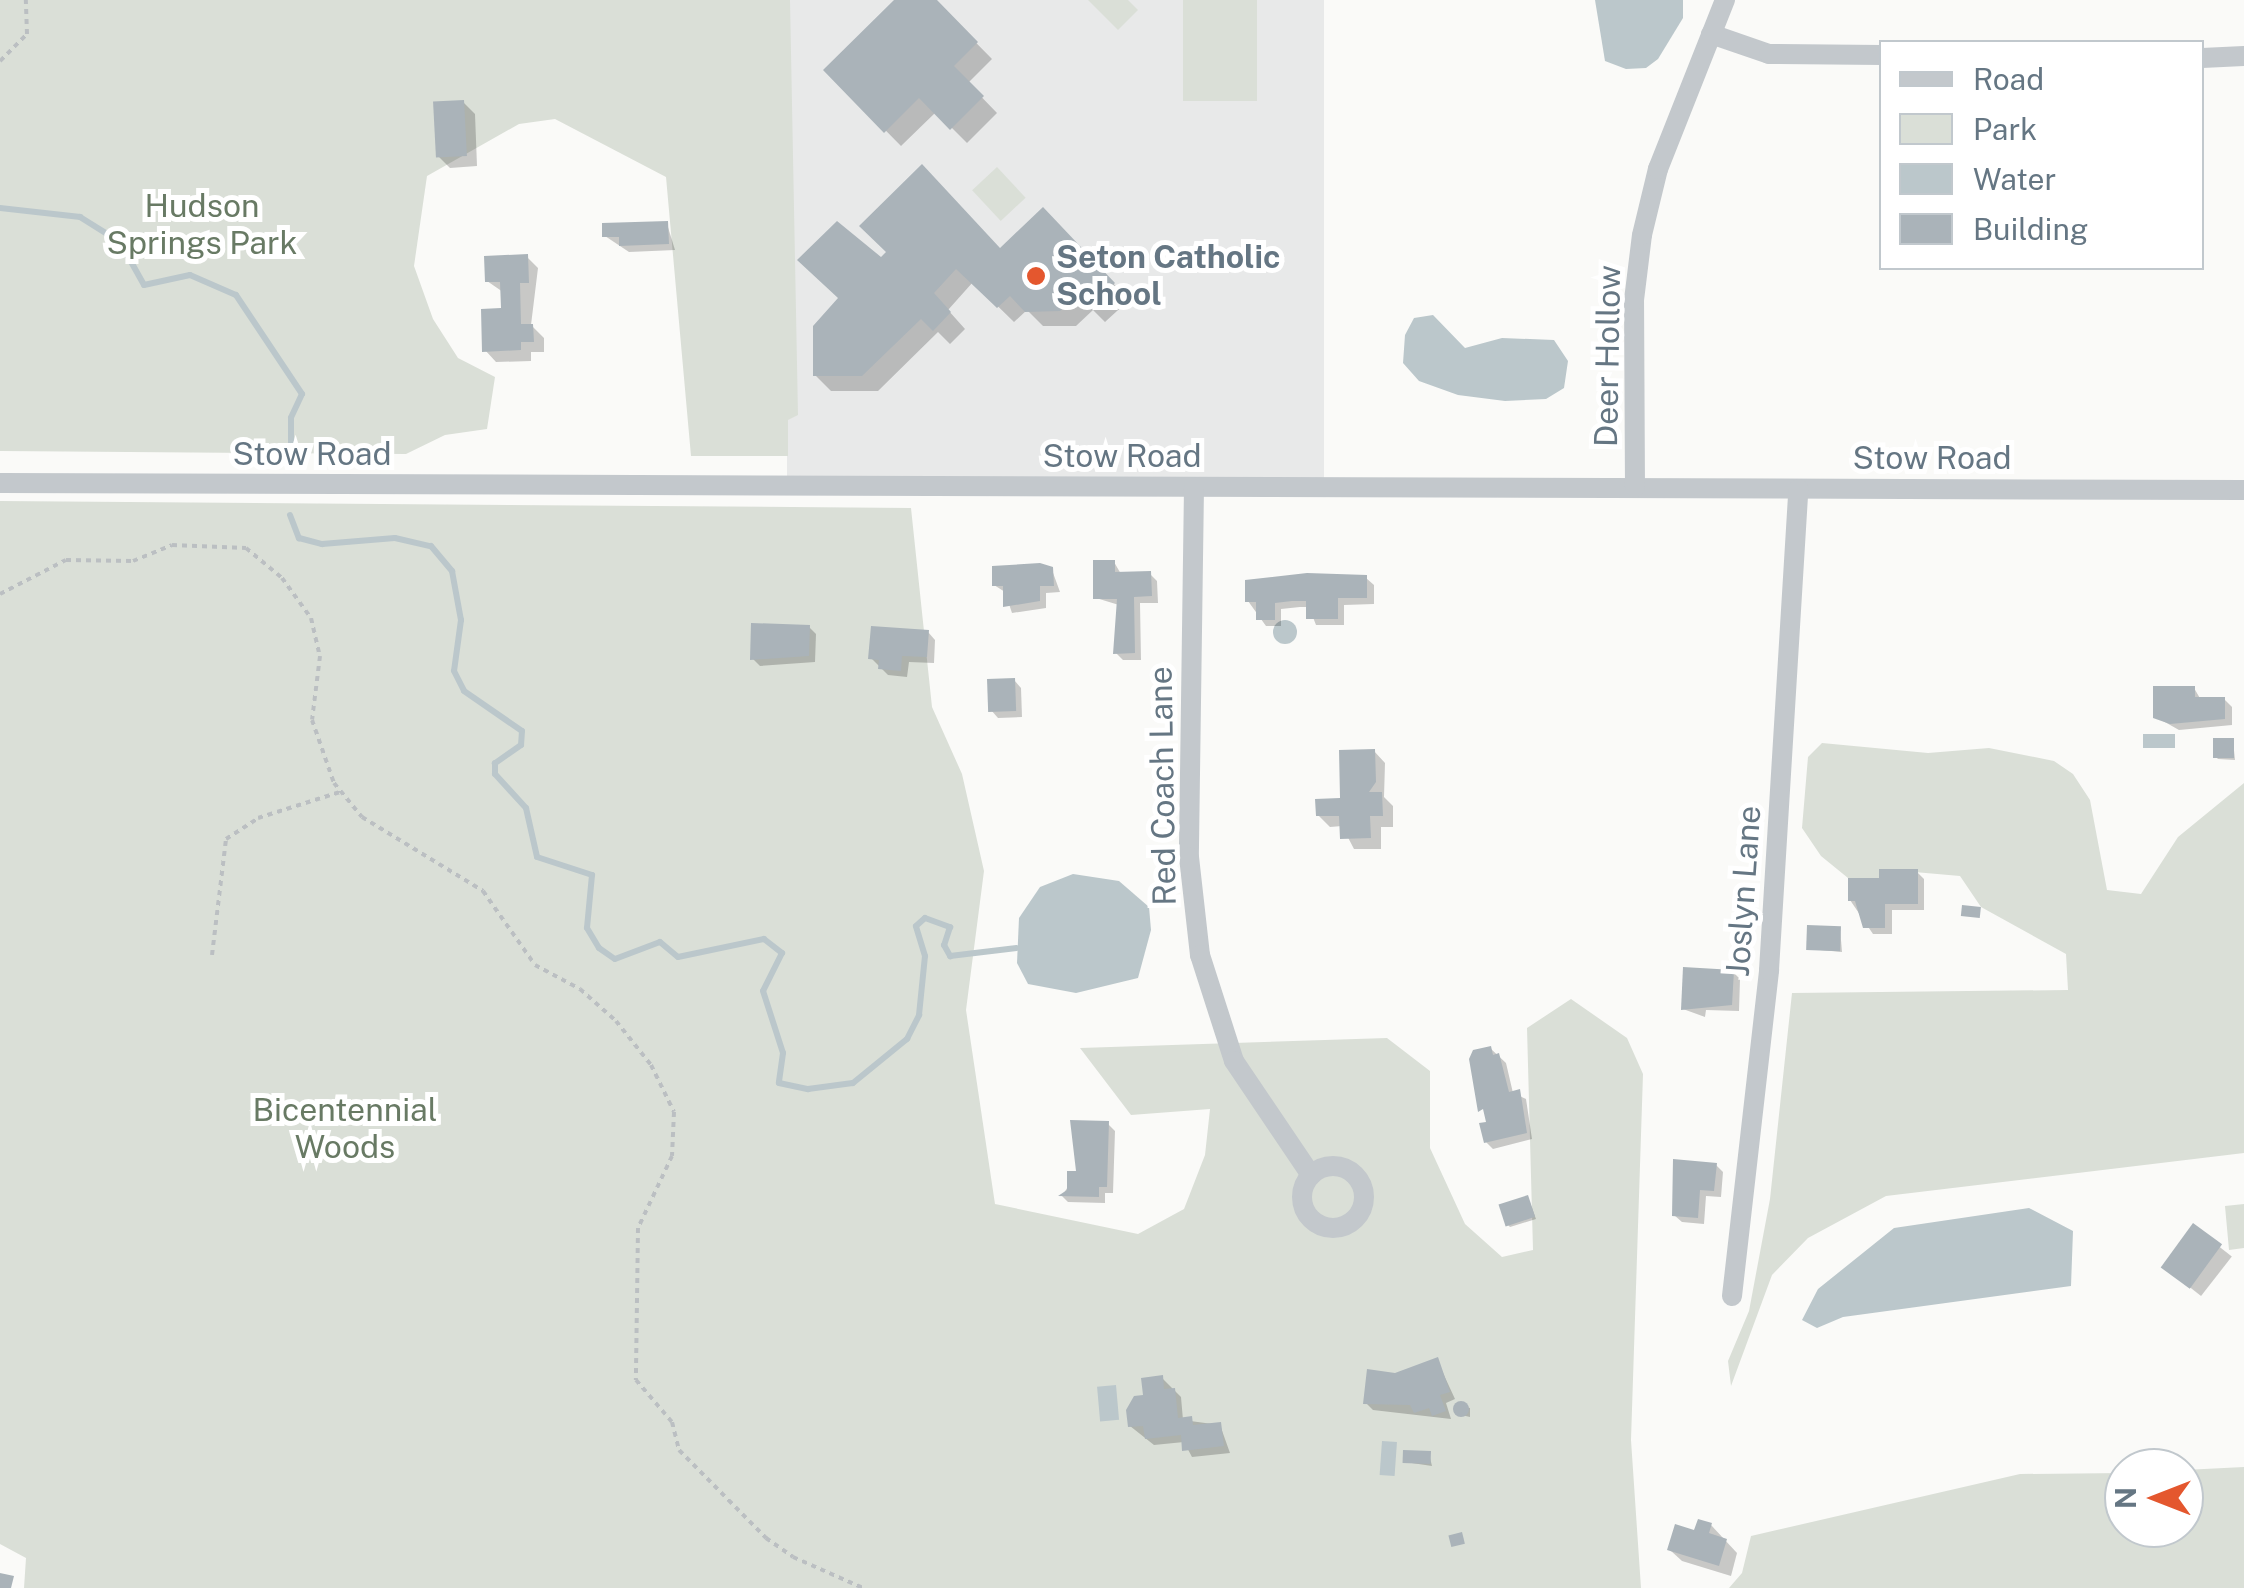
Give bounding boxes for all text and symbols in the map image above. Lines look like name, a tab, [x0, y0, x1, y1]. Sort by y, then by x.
legend	[1879, 40, 2204, 270]
text: Road	[1973, 61, 2044, 97]
text: Park	[1973, 111, 2037, 147]
text: Water	[1973, 161, 2056, 197]
park label: Hudson Springs Park	[106, 188, 298, 263]
text: Building	[1973, 211, 2088, 247]
place label: Seton Catholic School	[1056, 239, 1281, 314]
marker: Seton Catholic School	[1025, 265, 1047, 287]
street label: Deer Hollow	[1587, 265, 1629, 447]
street label: Stow Road	[232, 435, 392, 473]
street label: Stow Road	[1042, 437, 1202, 475]
street label: Stow Road	[1852, 439, 2012, 477]
street label: Red Coach Lane	[1142, 666, 1184, 906]
street label: Joslyn Lane	[1719, 804, 1769, 978]
park label: Bicentennial Woods	[253, 1092, 437, 1167]
north arrow	[2104, 1448, 2204, 1548]
text: N	[2109, 1487, 2142, 1509]

